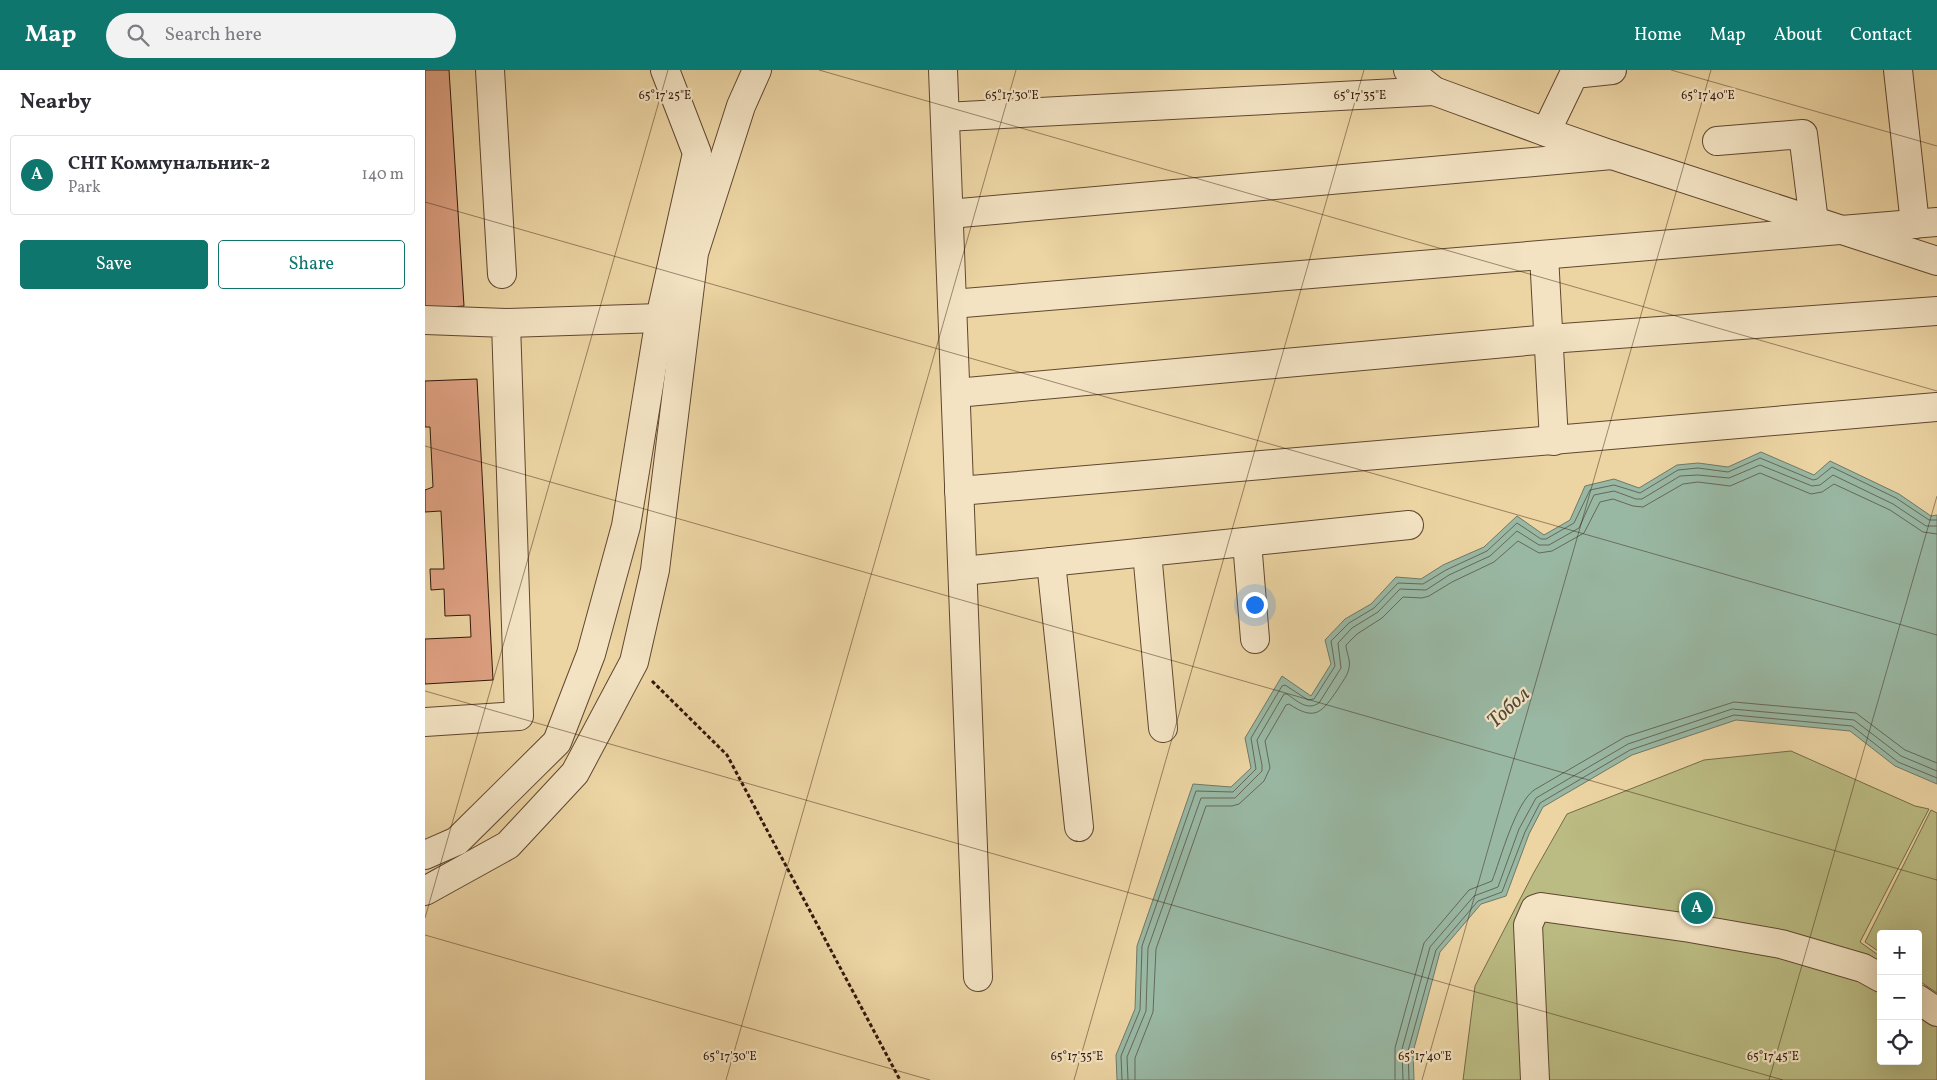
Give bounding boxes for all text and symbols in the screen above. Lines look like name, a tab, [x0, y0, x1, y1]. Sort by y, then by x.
search box	[106, 13, 456, 58]
text: Map	[25, 18, 76, 52]
icon: search	[124, 21, 152, 49]
text: Search here	[164, 22, 262, 48]
text: Home	[1634, 23, 1682, 48]
text: Map	[1710, 23, 1746, 48]
text: About	[1774, 23, 1822, 48]
text: Contact	[1850, 23, 1912, 48]
text: Nearby	[20, 88, 91, 117]
text: 65°17'25"E	[639, 88, 691, 104]
text: 65°17'30"E	[985, 88, 1039, 104]
text: 65°17'35"E	[1334, 88, 1386, 104]
text: 65°17'40"E	[1681, 88, 1735, 104]
text: СНТ Коммунальник-2	[68, 151, 270, 177]
text: A	[31, 164, 43, 186]
text: 140 m	[362, 164, 404, 186]
text: Park	[68, 177, 101, 199]
button: Save	[20, 240, 208, 289]
button: Share	[218, 240, 405, 289]
your location	[1242, 592, 1268, 618]
water label: Тобол	[1481, 681, 1537, 735]
pin: A	[1681, 889, 1713, 927]
map controls	[1877, 930, 1922, 1065]
button: +	[1877, 930, 1922, 975]
button: −	[1877, 975, 1922, 1020]
button: locate	[1877, 1020, 1922, 1065]
text: 65°17'30"E	[703, 1049, 757, 1065]
text: 65°17'35"E	[1051, 1049, 1103, 1065]
text: 65°17'40"E	[1398, 1049, 1452, 1065]
text: 65°17'45"E	[1747, 1049, 1799, 1065]

